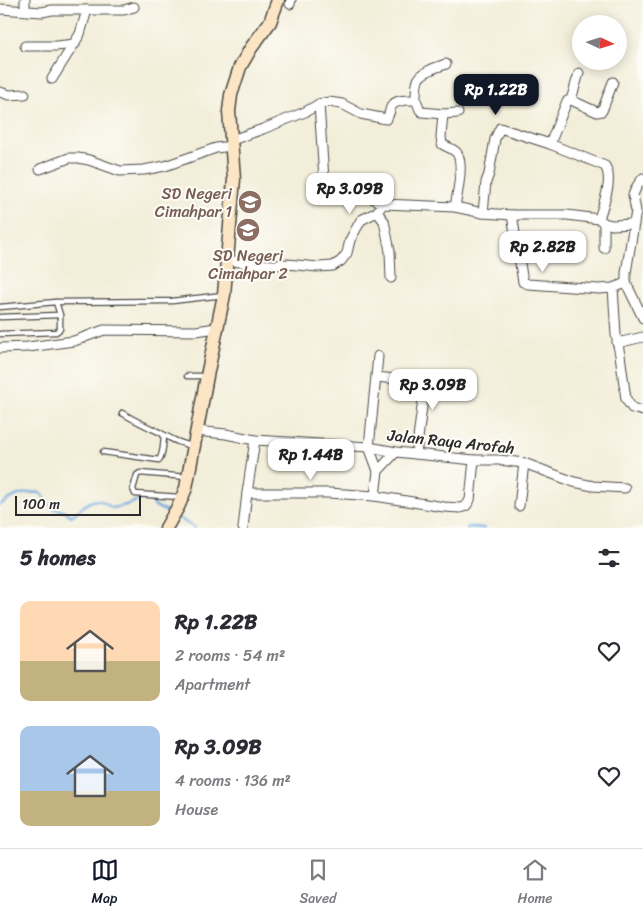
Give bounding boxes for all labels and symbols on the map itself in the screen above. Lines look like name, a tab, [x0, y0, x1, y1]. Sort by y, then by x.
north arrow	[572, 15, 628, 70]
pin: Rp 1.22B	[444, 74, 548, 116]
pin: Rp 3.09B	[298, 172, 402, 215]
place label: SD Negeri Cimahpar 1	[155, 179, 233, 226]
school or university icon: SD Negeri Cimahpar 1	[237, 189, 263, 215]
school or university icon: SD Negeri Cimahpar 2	[235, 217, 261, 243]
pin: Rp 2.82B	[491, 230, 595, 273]
place label: SD Negeri Cimahpar 2	[208, 241, 288, 288]
pin: Rp 3.09B	[381, 368, 485, 411]
street label: Jalan Raya Arofah	[385, 420, 516, 463]
pin: Rp 1.44B	[259, 438, 363, 481]
scale bar	[15, 493, 141, 516]

